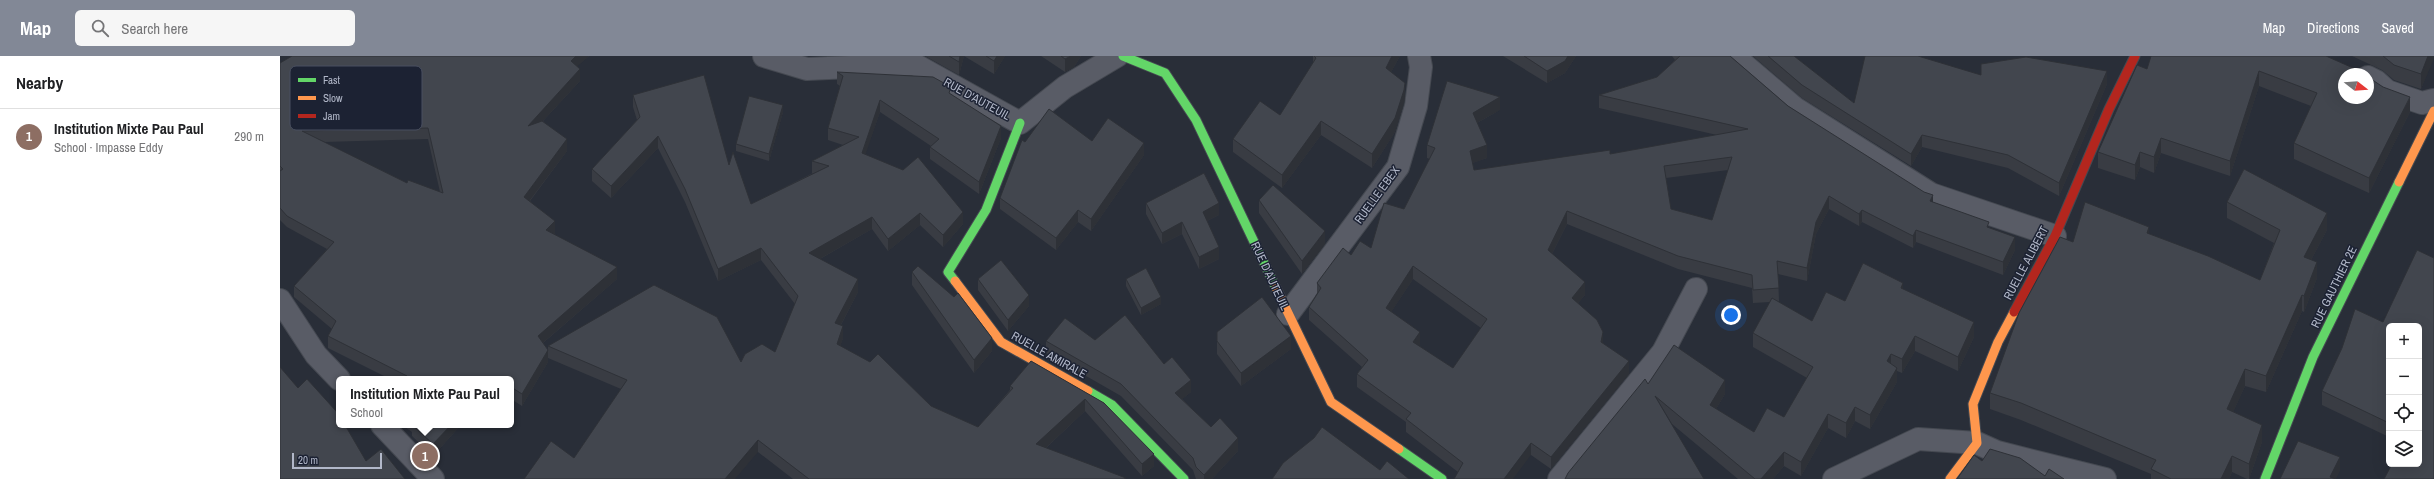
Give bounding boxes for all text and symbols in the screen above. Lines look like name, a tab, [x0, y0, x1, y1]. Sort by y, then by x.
search box	[75, 10, 355, 46]
text: Map	[20, 15, 51, 41]
icon: search	[89, 17, 111, 39]
text: Search here	[121, 18, 188, 39]
text: Map	[2263, 19, 2285, 37]
text: Directions	[2307, 19, 2359, 37]
text: Saved	[2381, 19, 2414, 37]
legend	[290, 66, 422, 130]
north arrow	[2338, 68, 2374, 104]
text: Nearby	[16, 71, 63, 94]
text: Fast	[323, 73, 341, 87]
street label: RUE D'AUTEUIL	[941, 74, 1014, 124]
text: Slow	[323, 91, 343, 105]
text: Jam	[323, 109, 340, 123]
text: Institution Mixte Pau Paul	[54, 118, 204, 139]
text: 1	[26, 128, 32, 145]
text: 290 m	[234, 128, 264, 145]
text: School · Impasse Eddy	[54, 139, 163, 156]
street label: RUELLE EBEX	[1351, 163, 1403, 227]
street label: RUELLE ALIBERT	[2000, 223, 2052, 303]
street label: RUE D'AUTEUIL	[1247, 239, 1293, 313]
street label: RUE GAUTHIER 2E	[2307, 243, 2361, 331]
your location	[1721, 305, 1741, 325]
map controls	[2386, 323, 2422, 467]
button: +	[2386, 323, 2422, 359]
street label: RUELLE AMIRALE	[1009, 328, 1089, 382]
button: −	[2386, 359, 2422, 395]
popup	[336, 376, 514, 428]
text: Institution Mixte Pau Paul	[350, 383, 500, 404]
button: locate	[2386, 395, 2422, 431]
text: School	[350, 404, 383, 421]
button: layers	[2386, 431, 2422, 467]
pin: 1	[412, 441, 438, 471]
scale bar	[292, 451, 382, 470]
text: 20 m	[298, 453, 318, 467]

